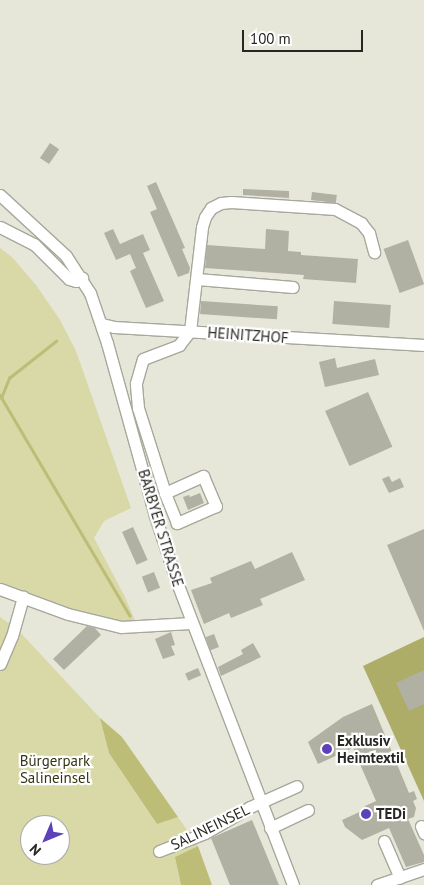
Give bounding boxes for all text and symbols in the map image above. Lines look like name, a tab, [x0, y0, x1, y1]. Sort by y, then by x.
scale bar	[244, 20, 365, 52]
text: 100 m	[250, 29, 291, 48]
street label: HEINITZHOF	[207, 323, 289, 347]
street label: BARBYER STRASSE	[135, 467, 187, 589]
place label: Exklusiv Heimtextil	[337, 731, 405, 766]
marker: Exklusiv Heimtextil	[321, 743, 333, 755]
park label: Bürgerpark Salineinsel	[20, 751, 90, 786]
street label: SALINEINSEL	[168, 800, 252, 854]
place label: TEDi	[376, 805, 406, 823]
marker: TEDi	[360, 808, 372, 820]
north arrow	[20, 815, 70, 865]
text: N	[25, 840, 45, 860]

